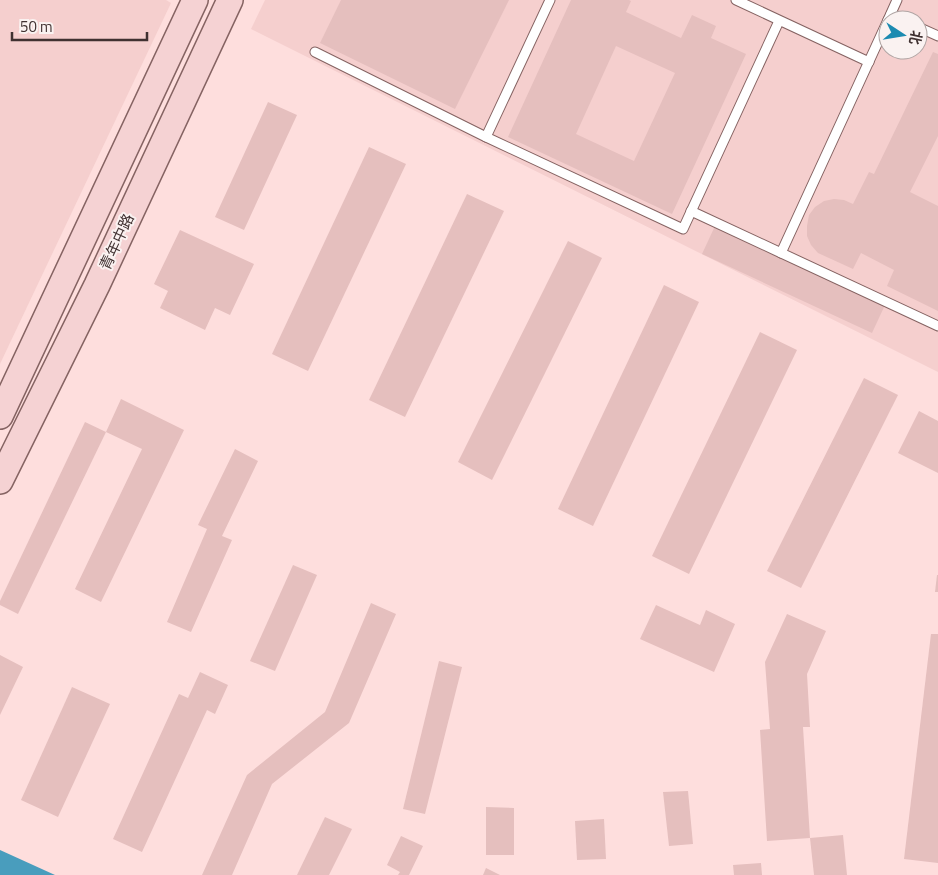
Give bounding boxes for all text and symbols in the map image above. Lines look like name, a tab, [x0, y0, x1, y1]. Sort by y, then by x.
scale bar	[12, 10, 148, 42]
north arrow	[878, 10, 928, 60]
text: 50 m	[20, 15, 53, 38]
text: 北	[904, 29, 928, 47]
street label: 青年中路	[93, 210, 140, 274]

